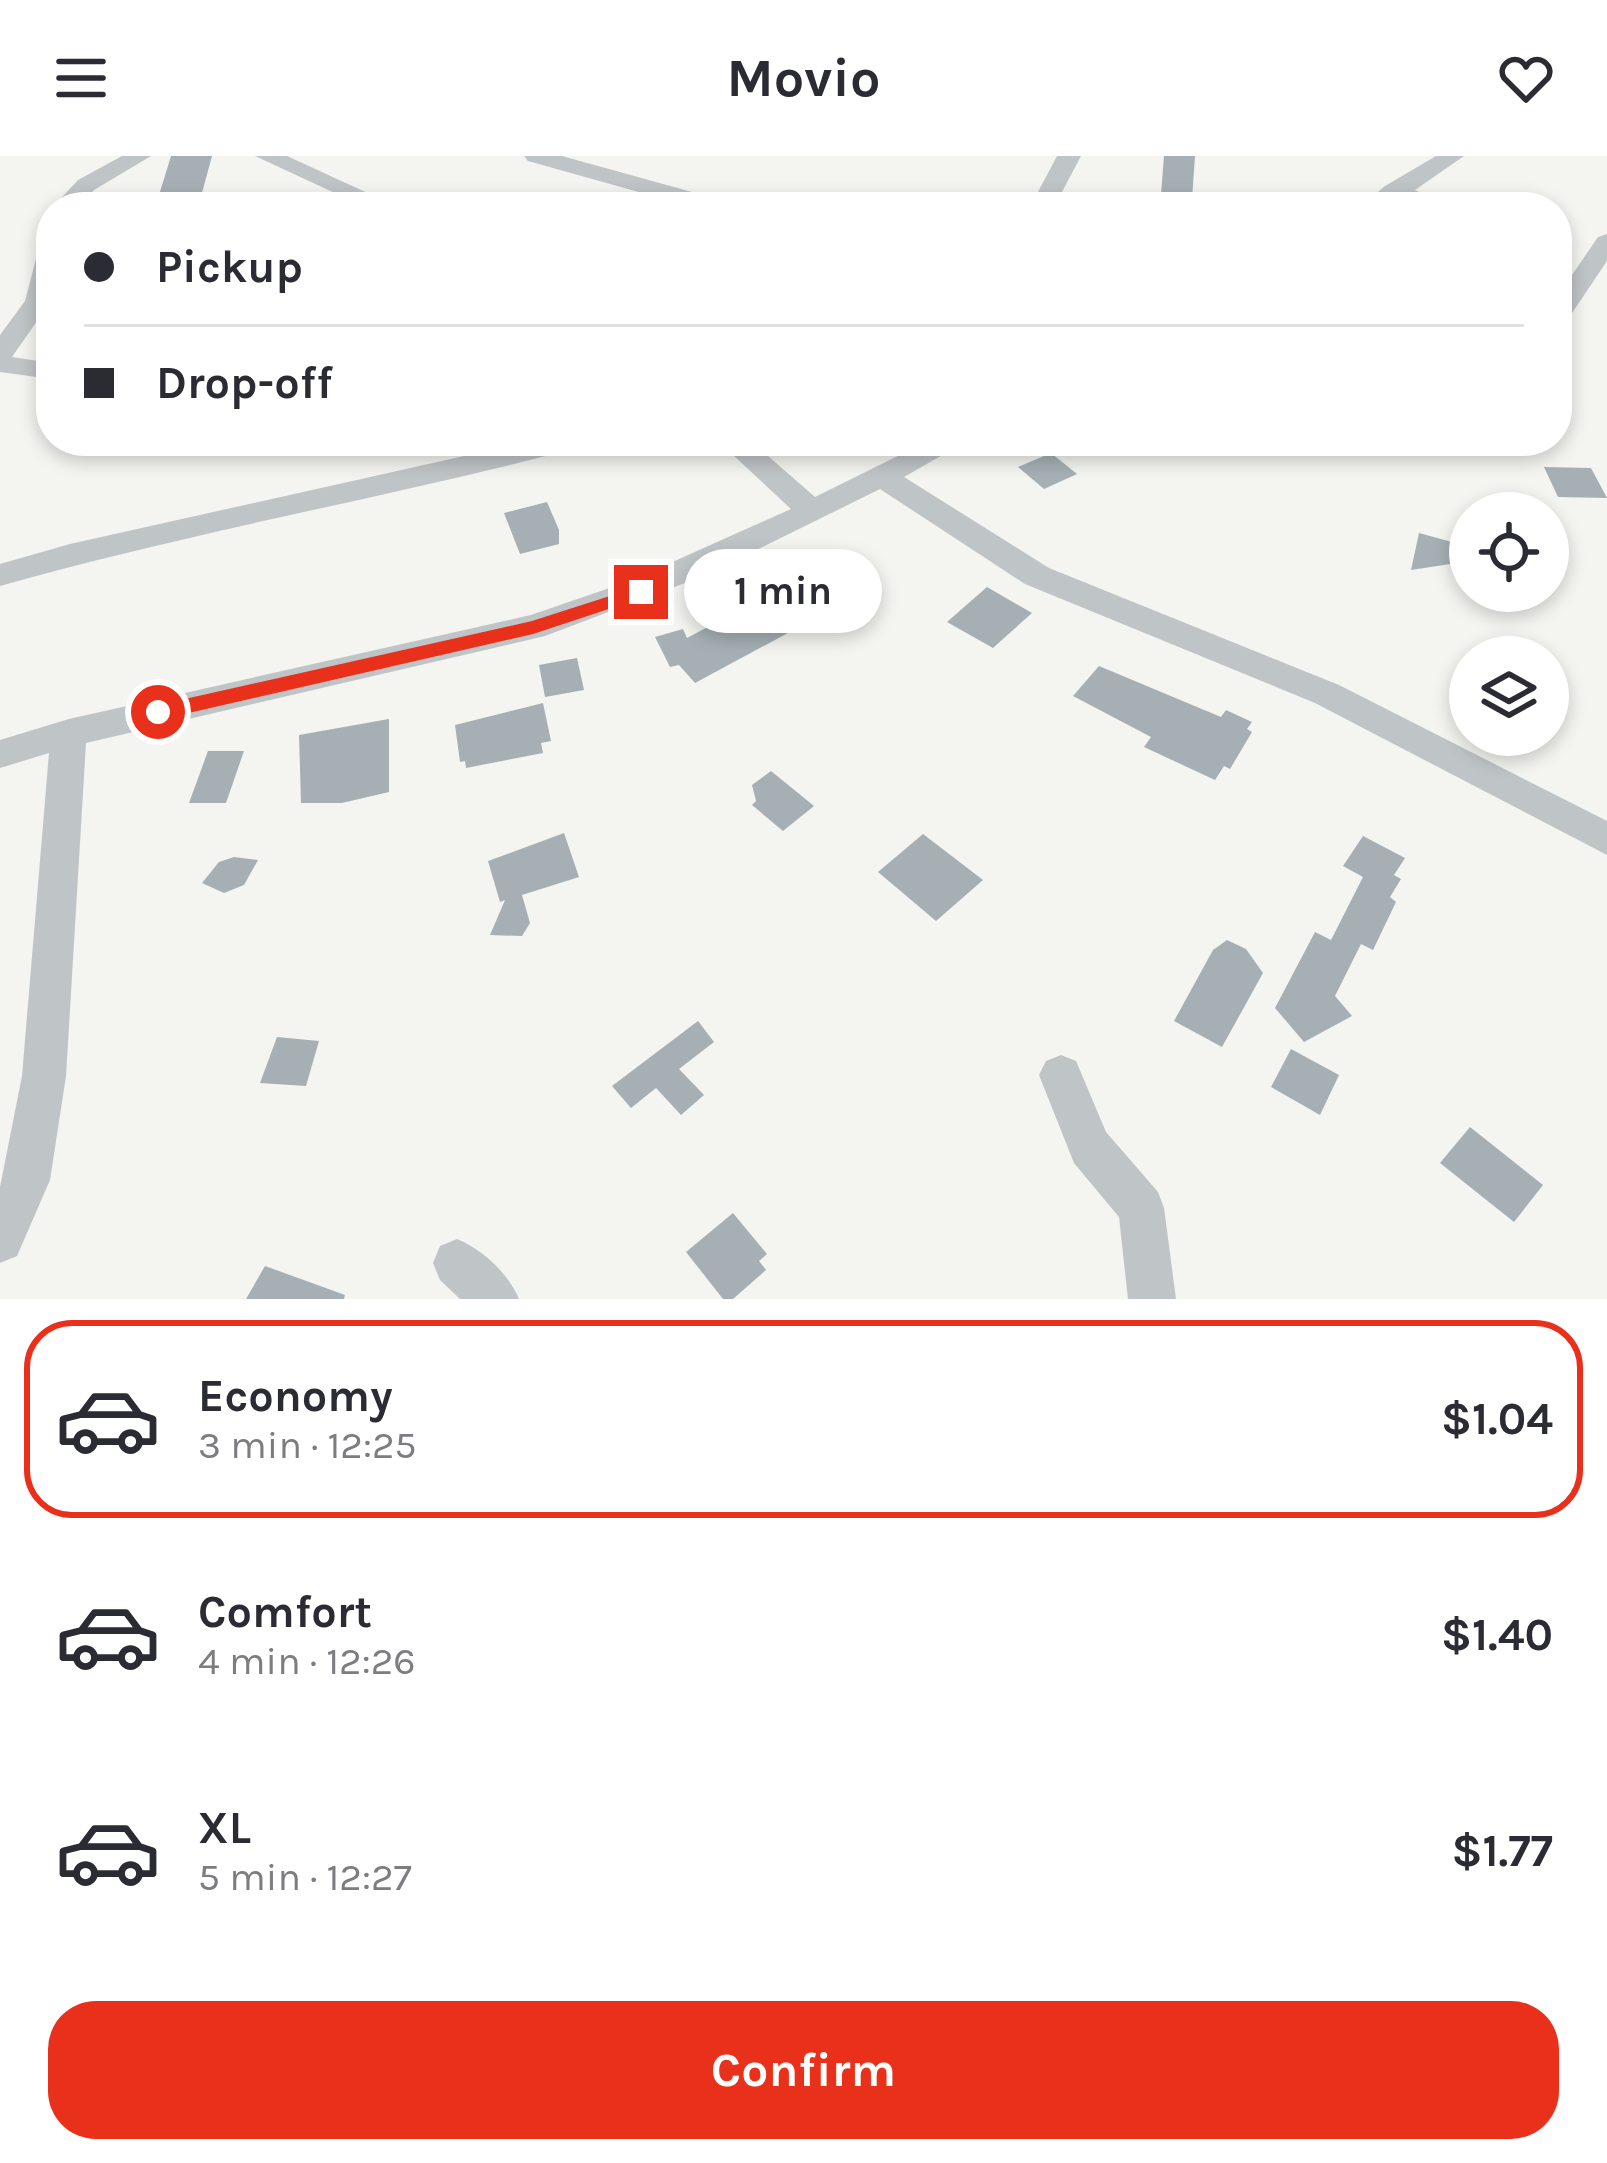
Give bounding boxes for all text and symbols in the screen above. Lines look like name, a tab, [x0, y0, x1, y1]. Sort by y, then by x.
icon: menu	[48, 45, 114, 111]
icon: heart	[1493, 45, 1559, 111]
text: Movio	[726, 46, 881, 110]
text: Pickup	[156, 241, 303, 293]
text: Drop-off	[156, 357, 333, 409]
map controls	[1449, 492, 1569, 756]
button: locate	[1449, 492, 1569, 612]
callout: 1 min	[683, 550, 881, 634]
route end	[614, 565, 668, 619]
text: 1 min	[734, 568, 832, 614]
button: layers	[1449, 636, 1569, 756]
route start	[131, 685, 185, 739]
icon: car	[54, 1365, 162, 1473]
text: Economy	[198, 1370, 393, 1422]
text: $1.04	[1441, 1393, 1553, 1445]
text: 3 min · 12:25	[198, 1422, 417, 1468]
icon: car	[54, 1581, 162, 1689]
text: Comfort	[198, 1586, 372, 1638]
text: $1.40	[1441, 1609, 1553, 1661]
text: 4 min · 12:26	[198, 1638, 416, 1684]
icon: car	[54, 1797, 162, 1905]
text: XL	[198, 1802, 251, 1854]
text: $1.77	[1452, 1825, 1553, 1877]
text: 5 min · 12:27	[198, 1854, 412, 1900]
button: Confirm	[48, 2001, 1559, 2139]

